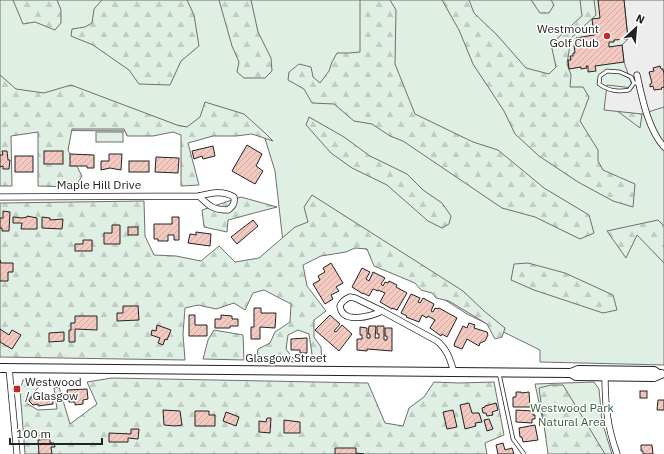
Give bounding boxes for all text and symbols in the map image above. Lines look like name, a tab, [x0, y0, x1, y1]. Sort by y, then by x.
north arrow	[616, 8, 656, 48]
text: N	[634, 11, 647, 27]
place label: Westmount Golf Club	[537, 21, 599, 50]
marker: Westmount Golf Club	[602, 31, 612, 41]
street label: Maple Hill Drive	[57, 177, 142, 192]
street label: Glasgow Street	[245, 350, 327, 365]
place label: Westwood / Glasgow	[25, 374, 82, 403]
marker: Westwood / Glasgow	[12, 384, 22, 394]
park label: Westwood Park Natural Area	[530, 400, 615, 429]
scale bar	[10, 420, 102, 446]
text: 100 m	[16, 426, 51, 441]

